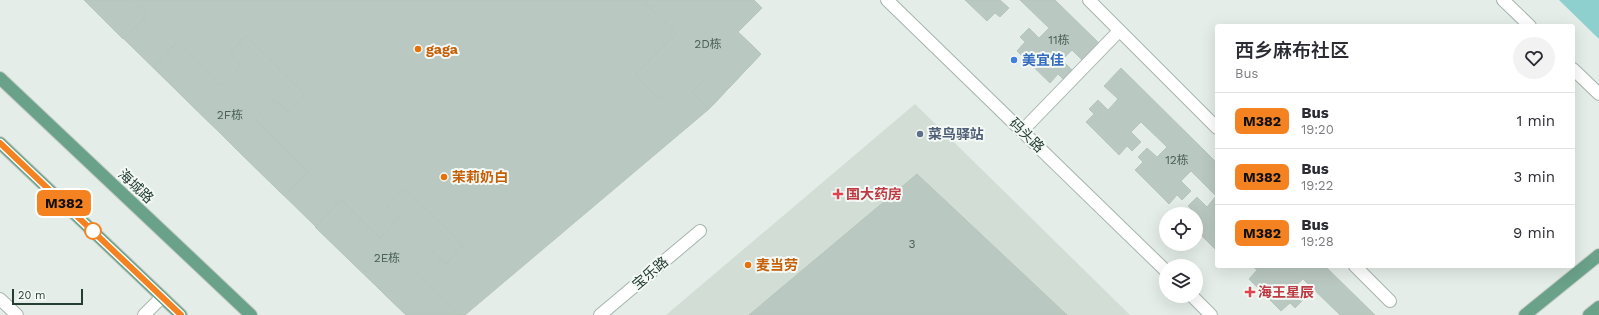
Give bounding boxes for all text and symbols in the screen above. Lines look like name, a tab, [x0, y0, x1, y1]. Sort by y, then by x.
house number: 11栋	[1048, 33, 1070, 47]
house number: 2D栋	[694, 37, 722, 51]
button: heart	[1513, 37, 1555, 79]
text: 西乡麻布社区	[1235, 39, 1349, 62]
place label: gaga	[426, 41, 459, 57]
marker: gaga	[413, 44, 423, 54]
place label: 美宜佳	[1022, 52, 1064, 68]
marker: 美宜佳	[1009, 55, 1019, 65]
text: Bus	[1235, 66, 1258, 81]
text: Bus	[1301, 104, 1329, 122]
house number: 2F栋	[217, 108, 243, 122]
text: 1 min	[1516, 112, 1555, 130]
text: M382	[1243, 113, 1281, 129]
street label: 码头路	[1006, 115, 1048, 155]
text: 19:20	[1301, 122, 1334, 137]
place label: 菜鸟驿站	[928, 126, 984, 142]
marker: 菜鸟驿站	[915, 129, 925, 139]
house number: 12栋	[1165, 153, 1189, 167]
text: Bus	[1301, 160, 1329, 178]
street label: 海城路	[115, 166, 157, 206]
text: 3 min	[1514, 168, 1555, 186]
place label: 茉莉奶白	[452, 169, 508, 185]
text: M382	[1243, 169, 1281, 185]
marker: 茉莉奶白	[439, 172, 449, 182]
text: 19:22	[1301, 178, 1333, 193]
place label: 国大药房	[846, 186, 902, 202]
marker: 国大药房	[833, 189, 843, 199]
line badge: M382	[36, 190, 92, 216]
text: M382	[45, 195, 83, 211]
map controls	[1159, 207, 1203, 303]
button: locate	[1159, 207, 1203, 251]
text: Bus	[1301, 216, 1329, 234]
unlabelled marker	[84, 222, 102, 240]
text: 9 min	[1513, 224, 1555, 242]
text: M382	[1243, 225, 1281, 241]
text: 19:28	[1301, 234, 1334, 249]
house number: 3	[909, 237, 916, 251]
house number: 2E栋	[374, 251, 400, 265]
street label: 宝乐路	[629, 253, 671, 293]
place label: 麦当劳	[756, 257, 798, 273]
button: layers	[1159, 259, 1203, 303]
marker: 麦当劳	[743, 260, 753, 270]
place label: 海王星辰	[1258, 284, 1314, 300]
scale bar	[12, 287, 83, 306]
marker: 海王星辰	[1245, 287, 1255, 297]
text: 20 m	[18, 289, 46, 302]

